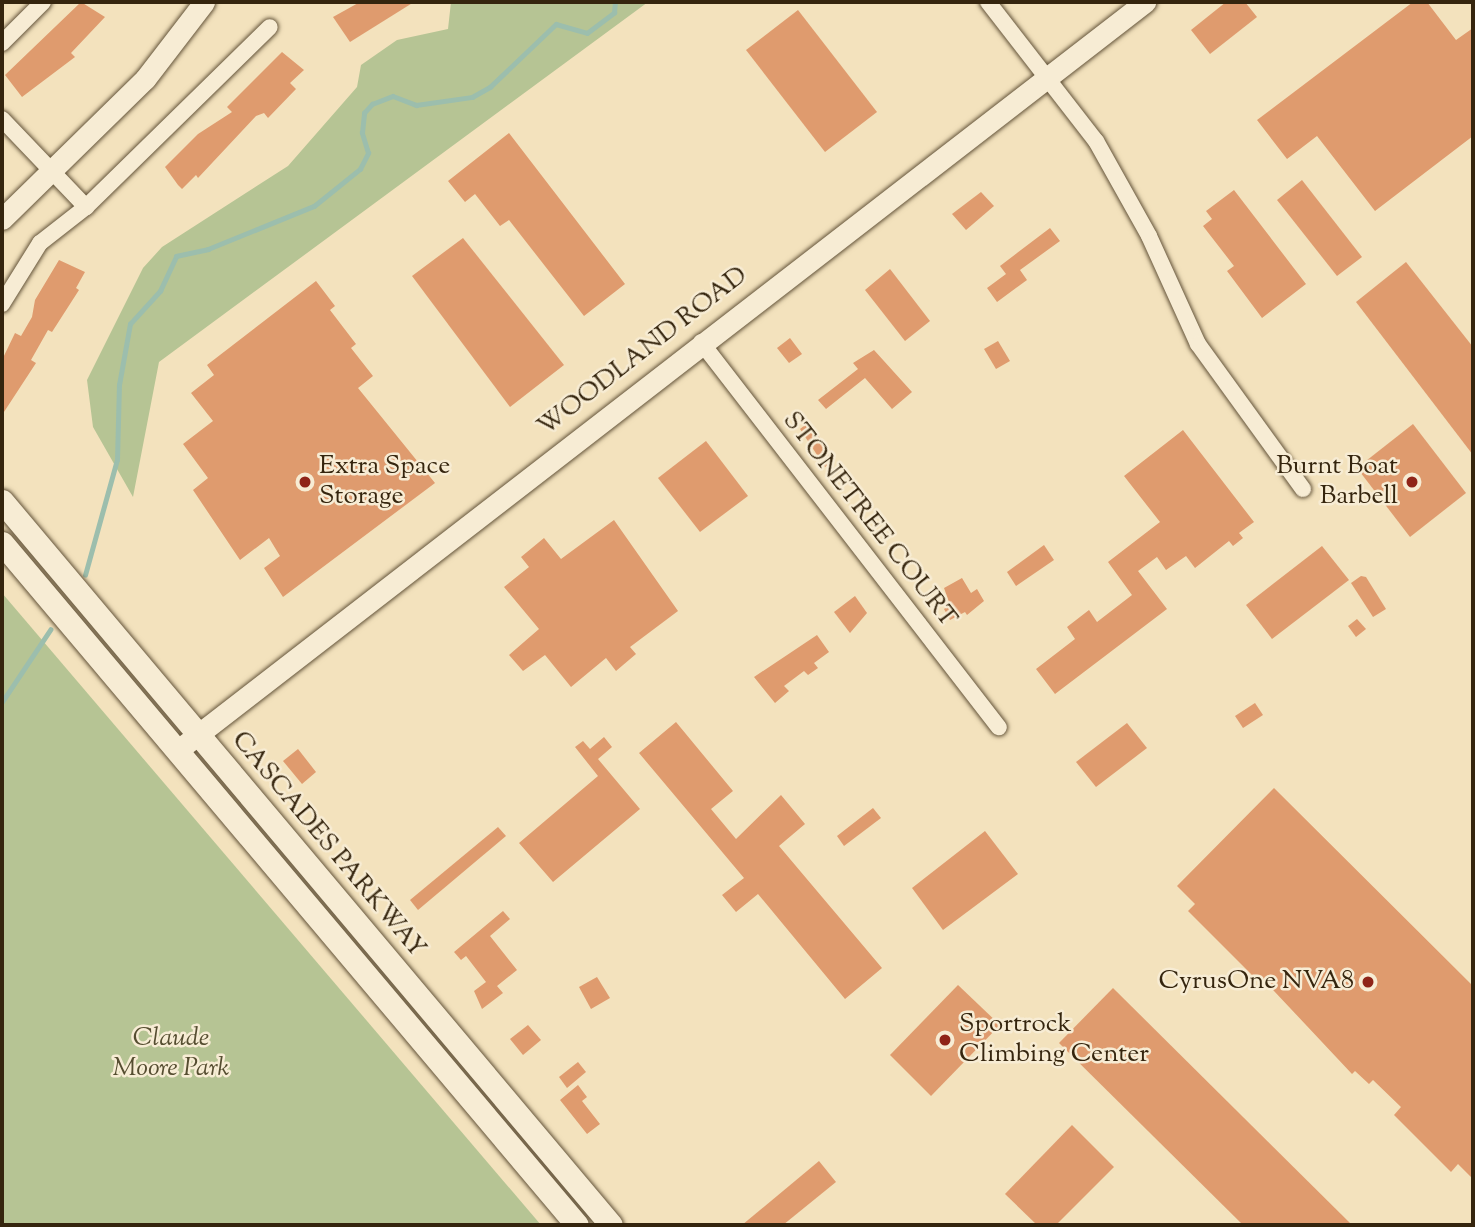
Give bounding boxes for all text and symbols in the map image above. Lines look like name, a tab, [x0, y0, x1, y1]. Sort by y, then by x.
street label: WOODLAND ROAD	[532, 260, 754, 444]
street label: STONETREE COURT	[775, 406, 963, 634]
place label: Extra Space Storage	[319, 451, 450, 512]
place label: Burnt Boat Barbell	[1276, 451, 1398, 512]
marker: Extra Space Storage	[297, 474, 313, 490]
marker: Burnt Boat Barbell	[1404, 474, 1420, 490]
street label: CASCADES PARKWAY	[224, 726, 432, 964]
place label: CyrusOne NVA8	[1158, 966, 1354, 998]
marker: CyrusOne NVA8	[1360, 974, 1376, 990]
place label: Sportrock Climbing Center	[959, 1009, 1149, 1070]
park label: Claude Moore Park	[113, 1023, 229, 1084]
marker: Sportrock Climbing Center	[937, 1032, 953, 1048]

